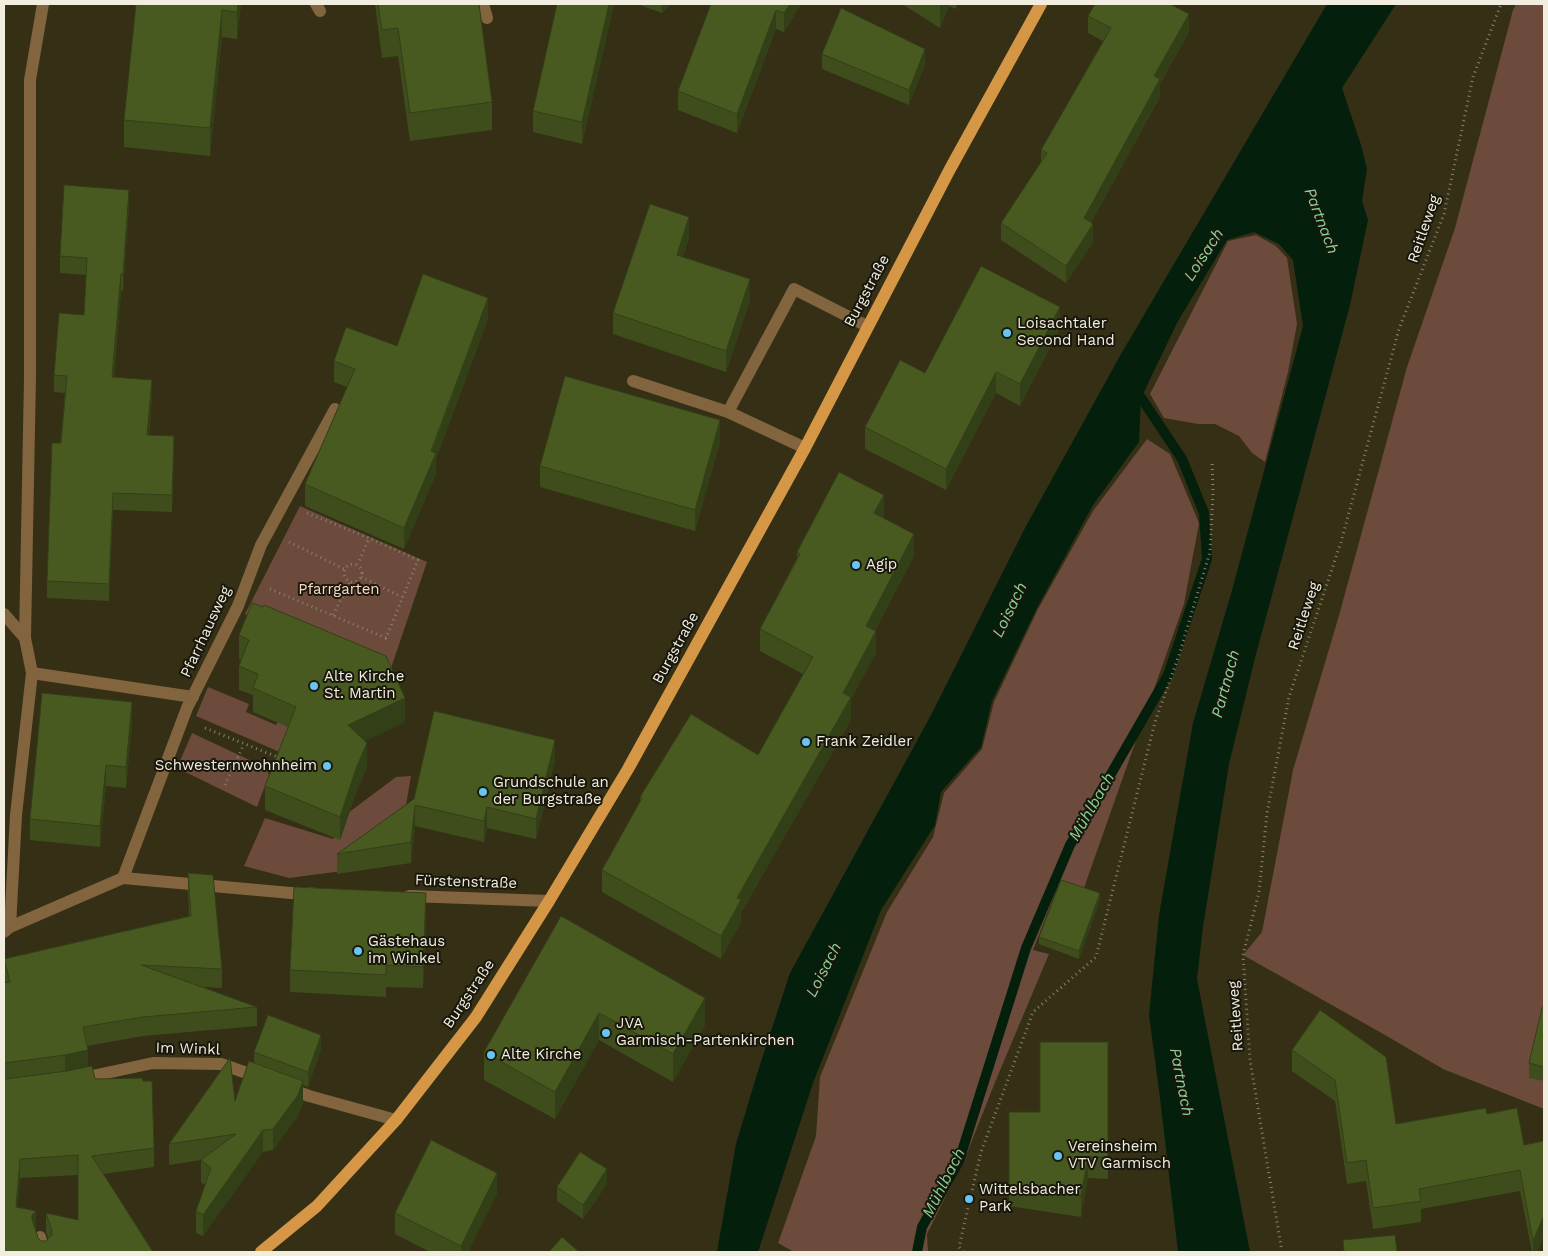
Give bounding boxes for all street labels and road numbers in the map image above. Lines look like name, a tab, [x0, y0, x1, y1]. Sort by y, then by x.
street label: Reitleweg	[1404, 193, 1444, 265]
street label: Burgstraße	[840, 252, 894, 330]
street label: Reitleweg	[1285, 580, 1323, 652]
street label: Pfarrhausweg	[177, 583, 235, 681]
street label: Burgstraße	[649, 609, 703, 687]
street label: Fürstenstraße	[415, 871, 517, 893]
street label: Burgstraße	[439, 956, 499, 1032]
street label: Reitleweg	[1225, 980, 1247, 1052]
street label: Im Winkl	[155, 1039, 221, 1059]

